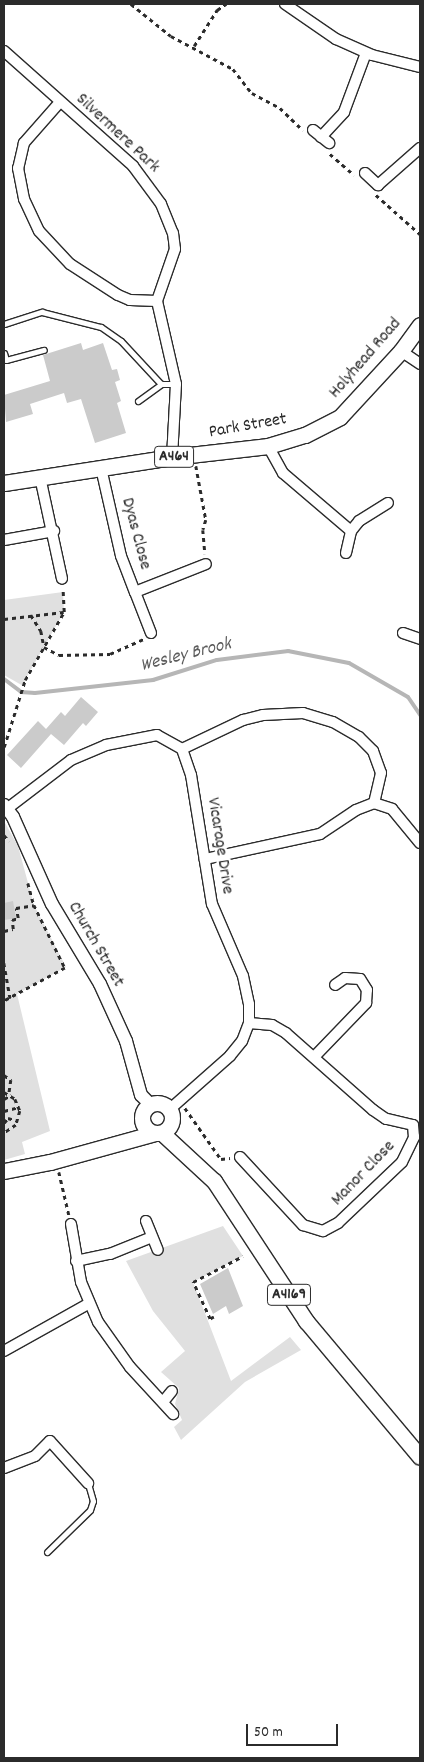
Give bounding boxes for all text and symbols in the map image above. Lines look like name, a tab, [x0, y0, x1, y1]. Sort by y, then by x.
street label: Silvermere Park	[70, 90, 164, 178]
street label: Holyhead Road	[325, 314, 407, 404]
street label: Park Street	[207, 410, 289, 444]
road number: A464	[154, 444, 194, 471]
street label: Dyas Close	[115, 496, 155, 572]
water label: Wesley Brook	[138, 634, 234, 678]
street label: Vicarage Drive	[201, 796, 237, 896]
street label: Church Street	[62, 899, 128, 991]
street label: Manor Close	[327, 1137, 401, 1211]
road number: A4169	[266, 1282, 312, 1308]
scale bar	[249, 1714, 342, 1746]
text: 50 m	[254, 1722, 283, 1744]

